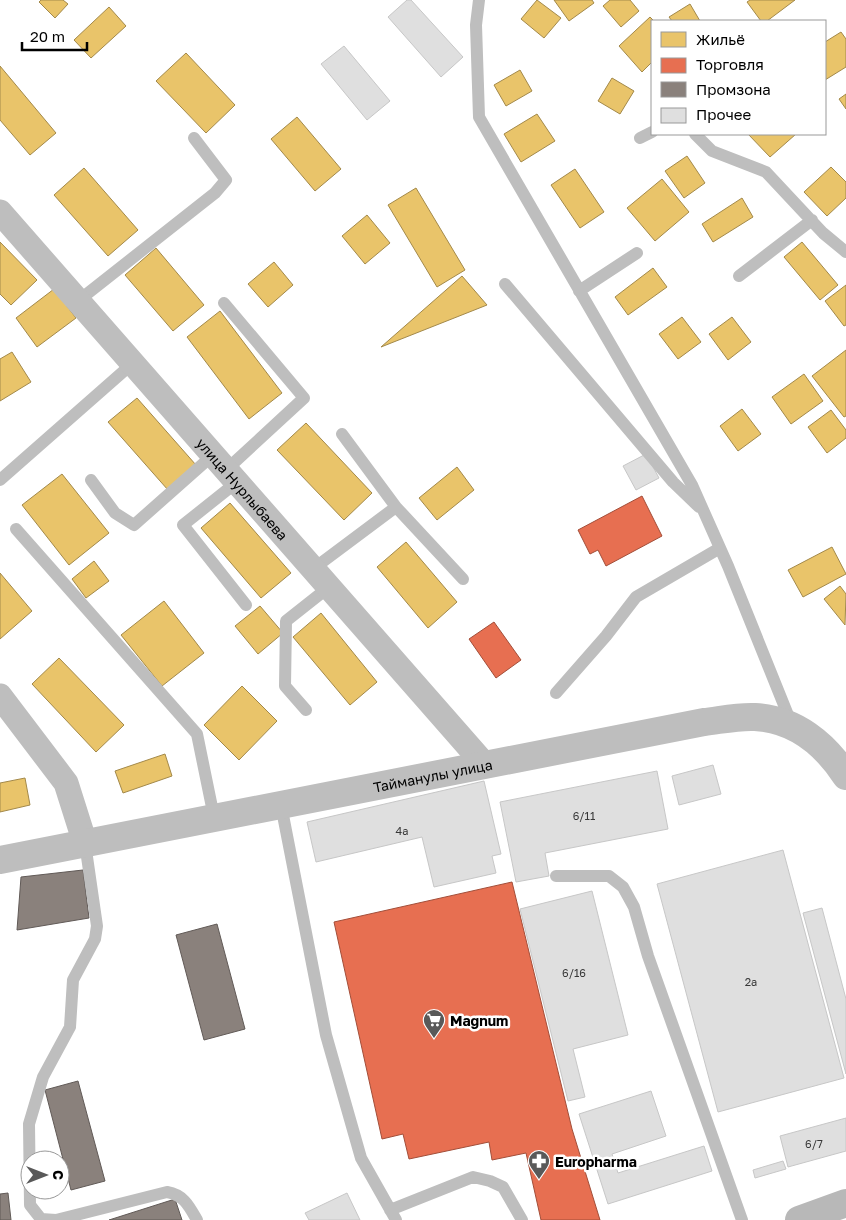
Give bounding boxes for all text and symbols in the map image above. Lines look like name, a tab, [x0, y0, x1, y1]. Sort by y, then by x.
scale bar	[22, 20, 88, 52]
legend	[651, 20, 826, 135]
text: 20 m	[30, 27, 65, 45]
text: Жильё	[696, 30, 745, 48]
text: Торговля	[696, 55, 764, 73]
text: Промзона	[696, 80, 771, 98]
text: Прочее	[696, 105, 752, 123]
street label: улица Нурлыбаева	[193, 434, 292, 543]
street label: Тайманулы улица	[372, 755, 494, 795]
house number: 6/11	[573, 809, 595, 822]
house number: 4а	[396, 824, 408, 837]
house number: 6/16	[562, 966, 586, 979]
house number: 2а	[745, 975, 757, 988]
supermarket icon: Magnum	[422, 1008, 446, 1039]
place label: Magnum	[450, 1012, 508, 1029]
house number: 6/7	[805, 1137, 823, 1150]
pharmacy icon: Europharma	[527, 1149, 551, 1180]
north arrow	[20, 1150, 70, 1200]
place label: Europharma	[555, 1153, 637, 1170]
text: С	[50, 1170, 67, 1180]

